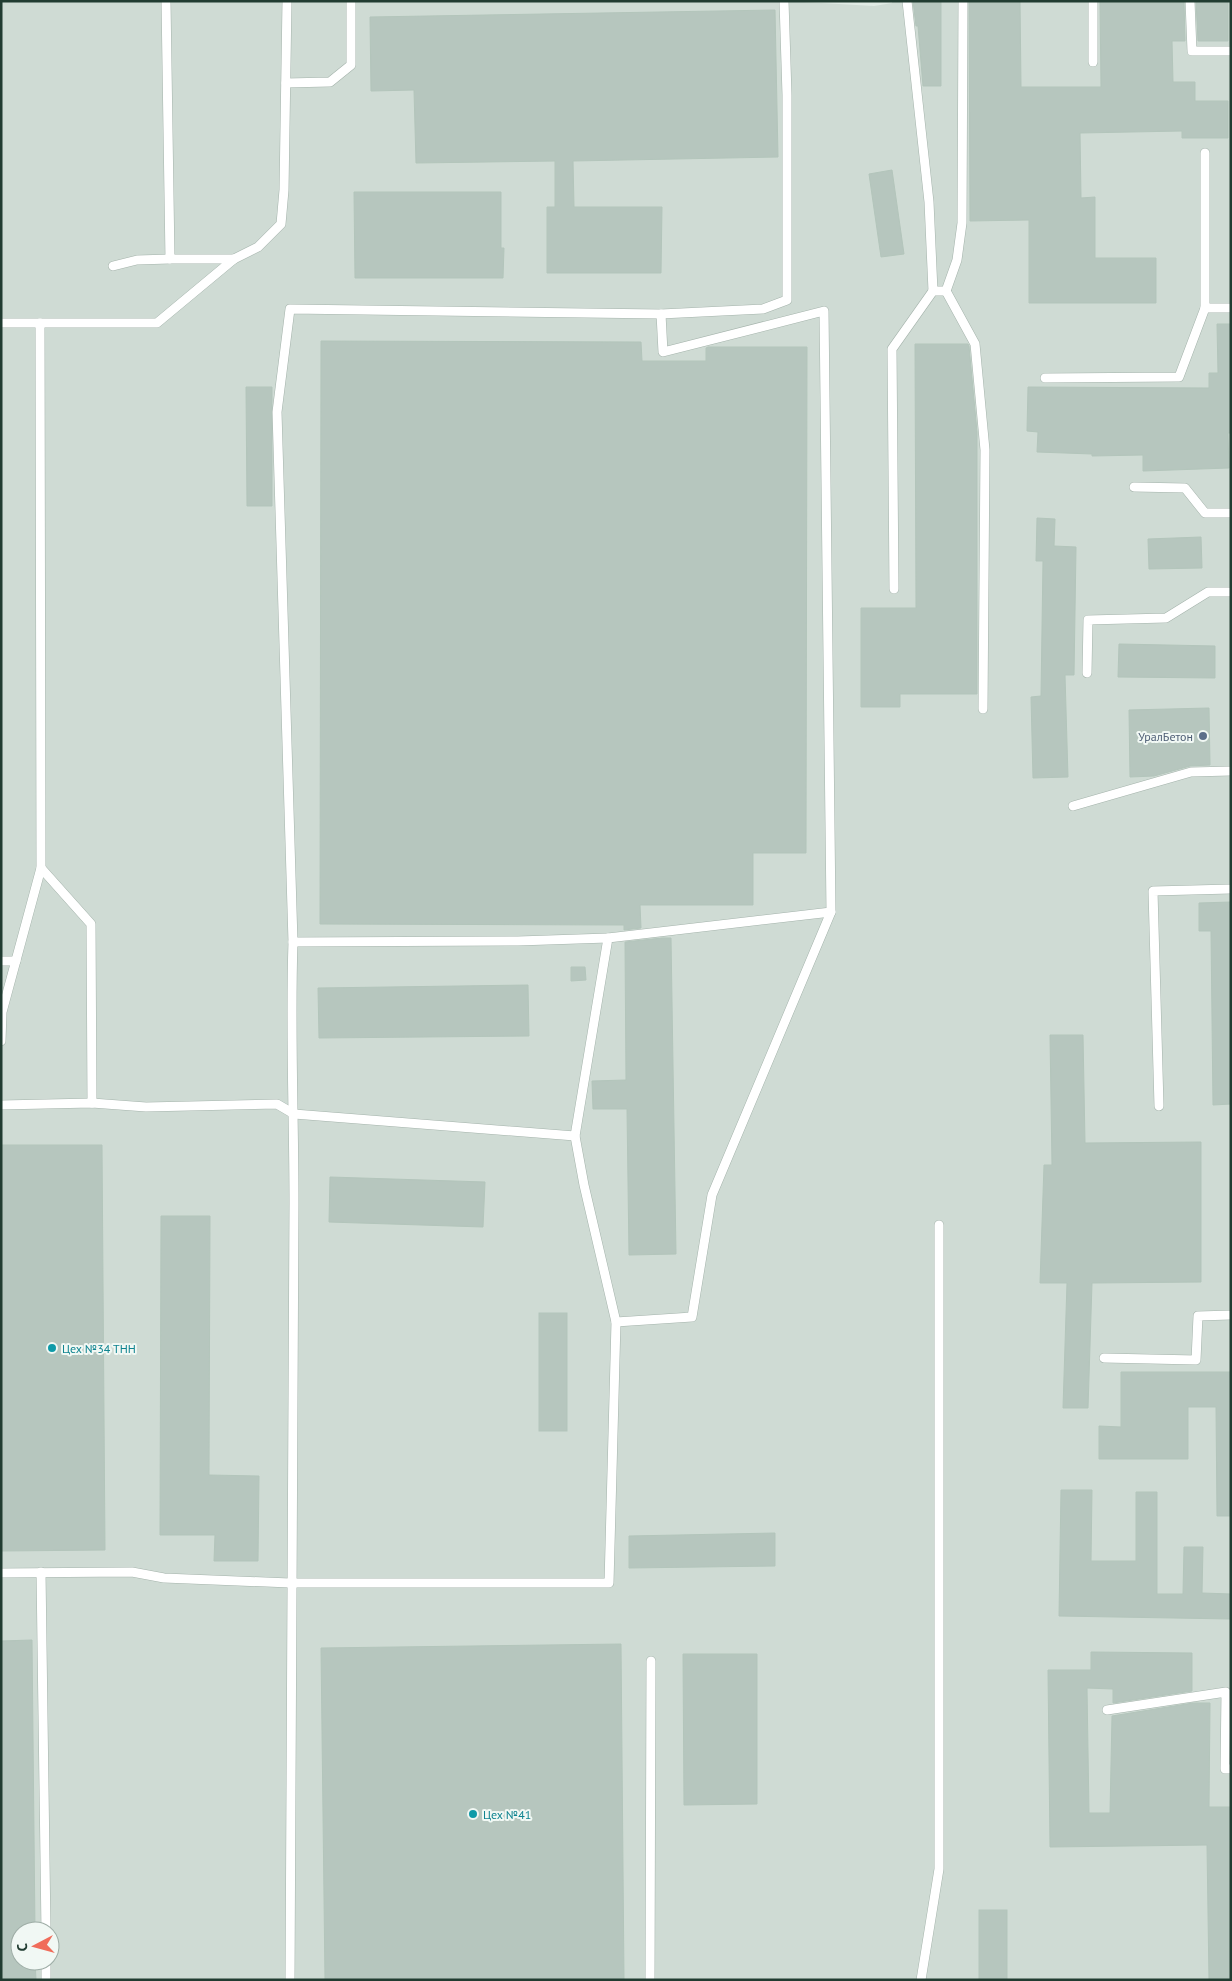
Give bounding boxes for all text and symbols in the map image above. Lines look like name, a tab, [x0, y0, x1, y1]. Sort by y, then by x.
place label: УралБетон	[1138, 729, 1193, 744]
marker: УралБетон	[1197, 730, 1209, 742]
place label: Цех №34 ТНН	[62, 1341, 136, 1356]
marker: Цех №34 ТНН	[46, 1342, 58, 1354]
place label: Цех №41	[483, 1807, 531, 1822]
marker: Цех №41	[467, 1808, 479, 1820]
north arrow	[10, 1921, 60, 1971]
text: С	[13, 1942, 31, 1952]

